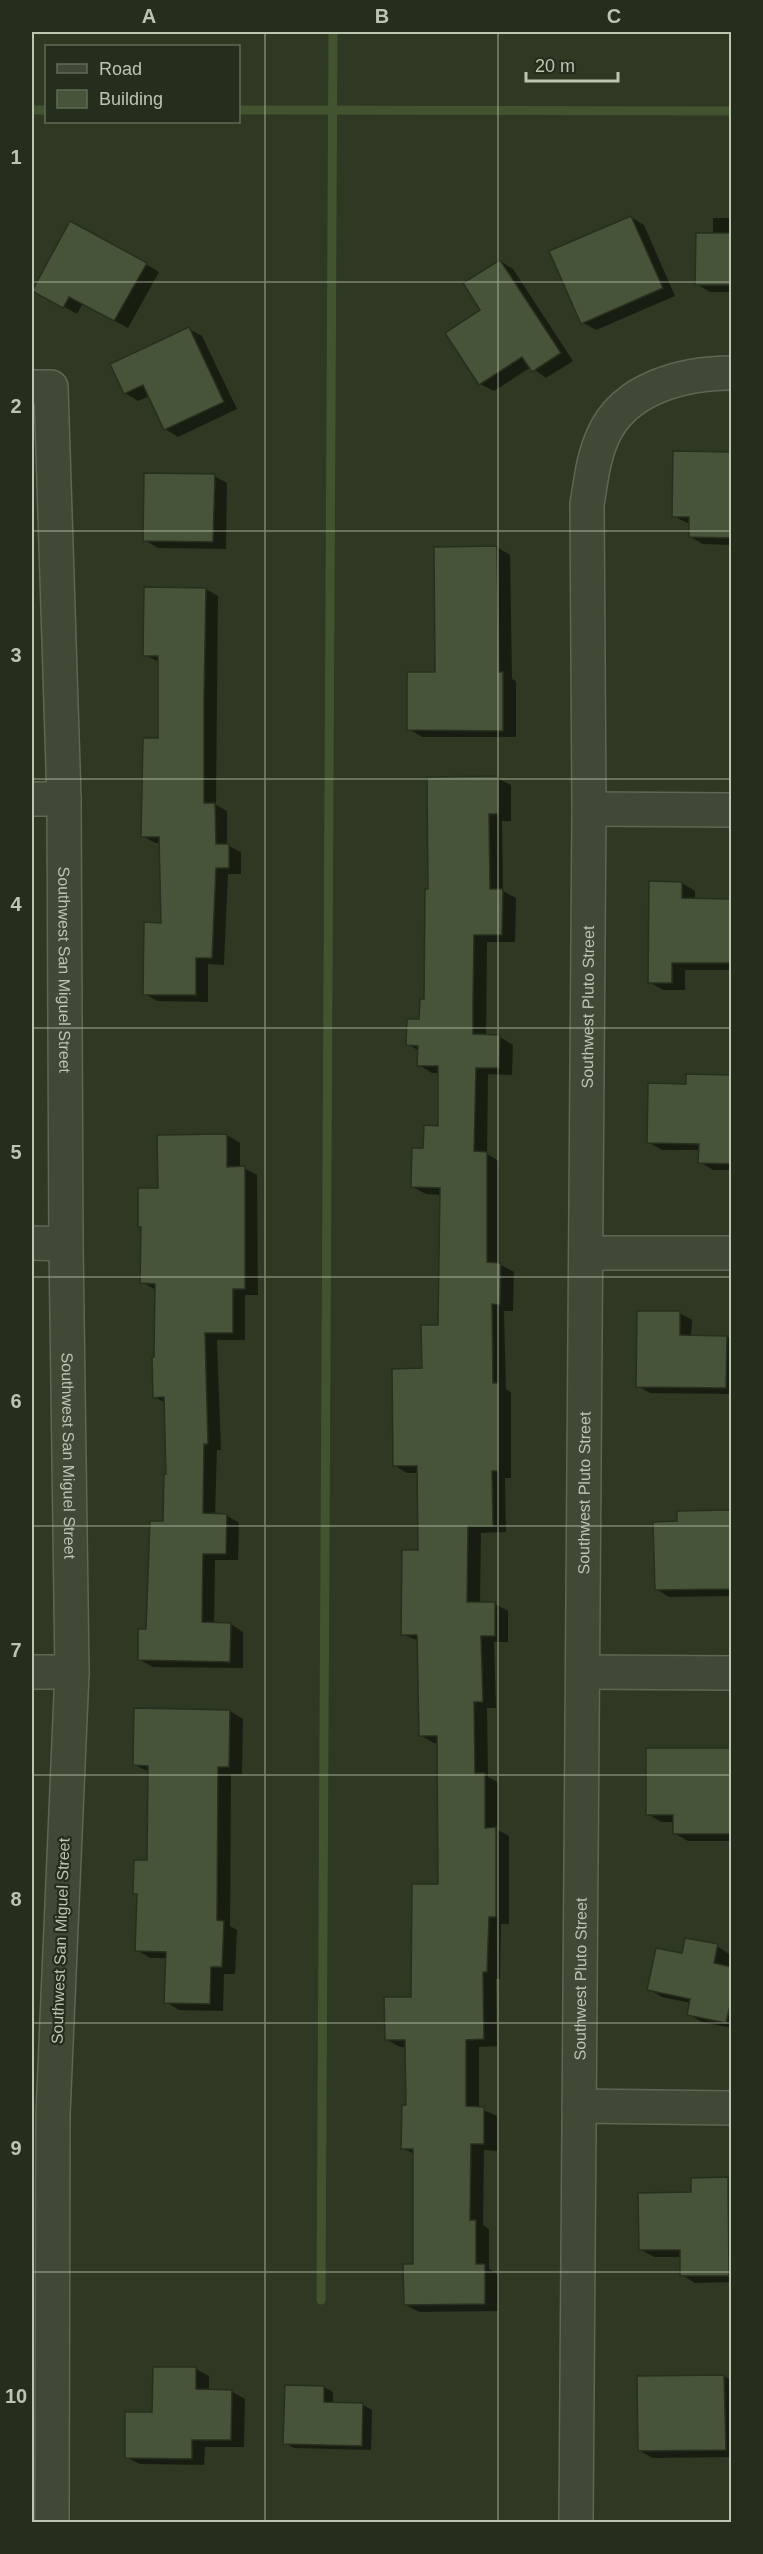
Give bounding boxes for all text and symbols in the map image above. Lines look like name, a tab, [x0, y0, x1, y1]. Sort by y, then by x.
text: A	[142, 5, 156, 27]
text: B	[375, 5, 389, 27]
text: C	[607, 5, 621, 27]
legend	[45, 45, 240, 123]
scale bar	[526, 45, 618, 83]
text: 20 m	[535, 56, 575, 76]
text: Road	[99, 59, 142, 79]
text: Building	[99, 89, 163, 109]
text: 1	[10, 146, 22, 168]
text: 2	[10, 395, 22, 417]
text: 3	[10, 644, 22, 666]
street label: Southwest San Miguel Street	[55, 867, 73, 1074]
text: 4	[10, 893, 22, 915]
street label: Southwest Pluto Street	[579, 925, 597, 1089]
text: 5	[10, 1141, 22, 1163]
street label: Southwest San Miguel Street	[59, 1352, 78, 1560]
text: 6	[10, 1390, 22, 1412]
street label: Southwest Pluto Street	[575, 1411, 593, 1575]
text: 7	[10, 1639, 22, 1661]
street label: Southwest San Miguel Street	[48, 1837, 73, 2044]
text: 8	[10, 1888, 22, 1910]
street label: Southwest Pluto Street	[572, 1897, 590, 2061]
text: 9	[10, 2137, 22, 2159]
text: 10	[5, 2385, 27, 2407]

